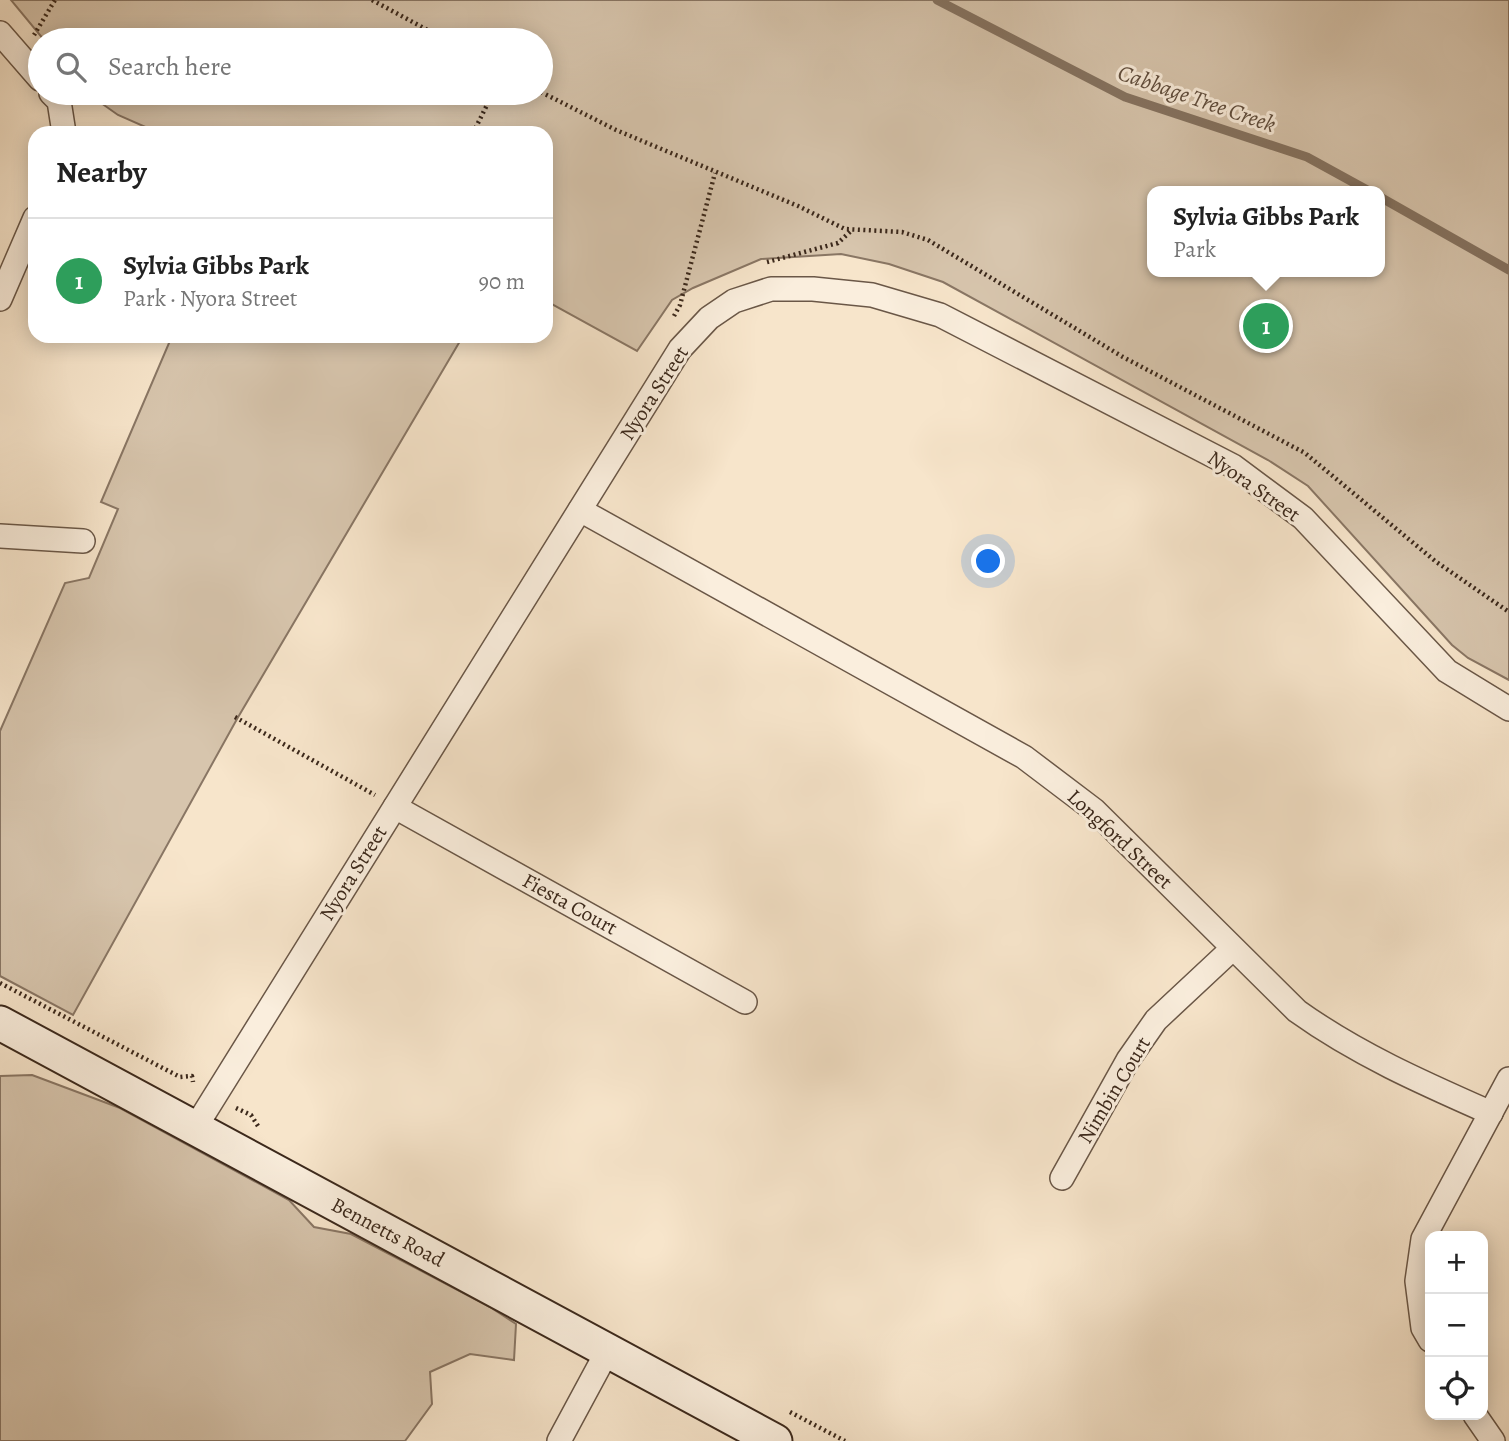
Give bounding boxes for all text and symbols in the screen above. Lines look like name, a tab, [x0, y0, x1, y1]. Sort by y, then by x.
search box	[28, 28, 553, 105]
icon: search	[52, 48, 90, 86]
text: Search here	[108, 49, 232, 84]
water label: Cabbage Tree Creek	[1114, 57, 1280, 140]
text: Nearby	[56, 152, 147, 192]
popup	[1147, 186, 1385, 277]
text: Sylvia Gibbs Park	[1173, 199, 1359, 234]
text: Park	[1173, 234, 1216, 265]
text: Sylvia Gibbs Park	[123, 248, 309, 283]
text: 1	[75, 266, 83, 297]
text: 90 m	[479, 266, 525, 297]
text: Park · Nyora Street	[123, 283, 297, 314]
pin: 1	[1243, 300, 1289, 352]
street label: Nyora Street	[613, 340, 695, 446]
street label: Nyora Street	[1202, 444, 1306, 528]
your location	[971, 544, 1005, 578]
street label: Longford Street	[1061, 783, 1179, 895]
street label: Nyora Street	[313, 820, 393, 926]
street label: Fiesta Court	[518, 866, 623, 942]
street label: Nimbin Court	[1071, 1031, 1157, 1149]
street label: Bennetts Road	[327, 1190, 450, 1274]
map controls	[1425, 1231, 1488, 1420]
button: +	[1425, 1231, 1488, 1294]
button: −	[1425, 1294, 1488, 1357]
button: locate	[1425, 1357, 1488, 1420]

